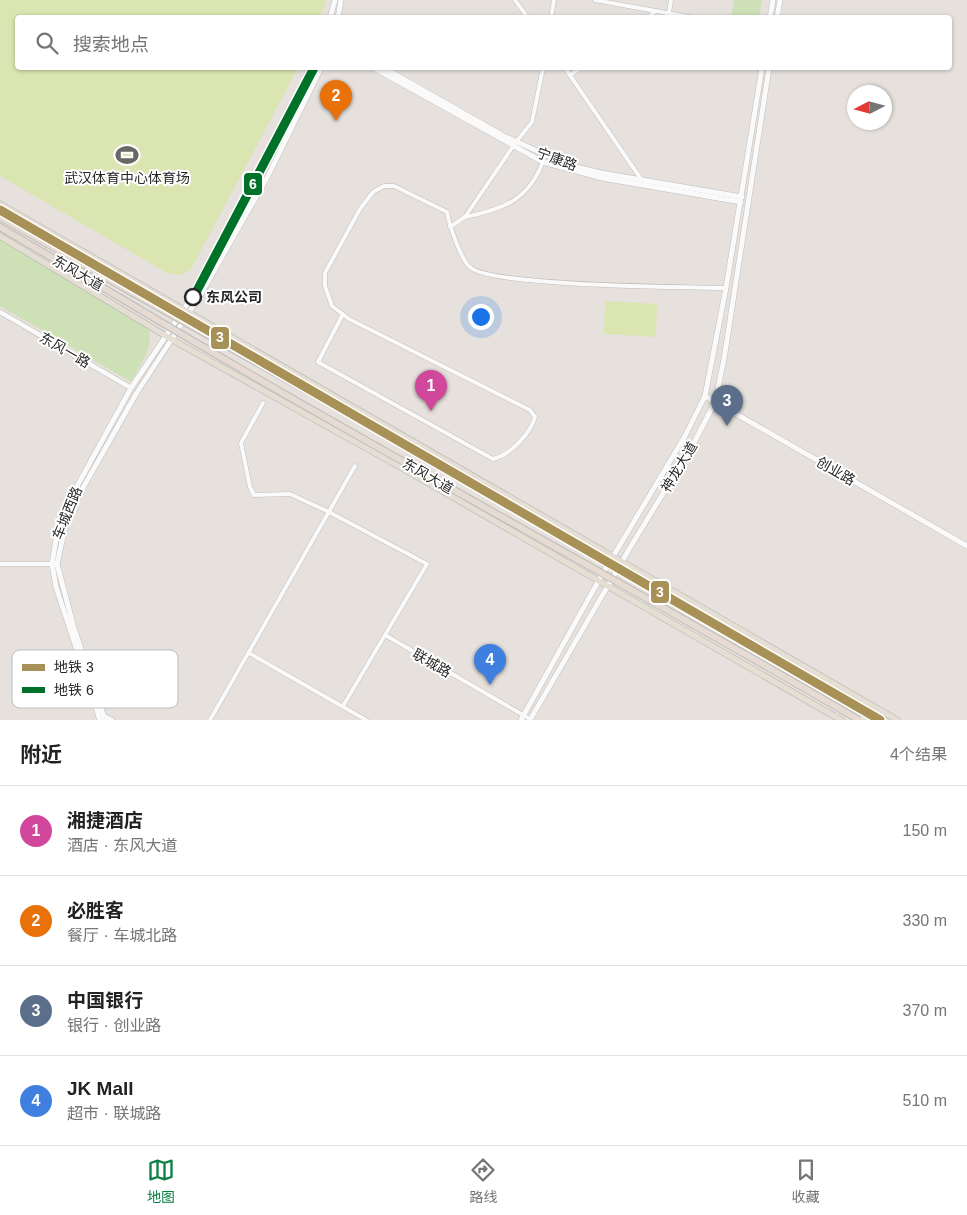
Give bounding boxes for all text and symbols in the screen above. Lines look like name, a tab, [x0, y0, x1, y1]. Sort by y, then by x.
search box	[15, 15, 952, 70]
icon: search	[33, 29, 61, 57]
text: 搜索地点	[73, 34, 149, 55]
pin: 2	[320, 80, 352, 121]
north arrow	[847, 85, 892, 130]
sports icon: 武汉体育中心体育场	[114, 142, 140, 168]
street label: 宁康路	[535, 144, 579, 174]
place label: 武汉体育中心体育场	[64, 170, 190, 186]
line badge: 6	[243, 172, 263, 196]
text: 6	[249, 176, 257, 192]
street label: 东风大道	[50, 252, 106, 294]
marker: 东风公司	[184, 288, 202, 306]
place label: 东风公司	[206, 289, 262, 305]
your location	[468, 304, 494, 330]
line badge: 3	[210, 326, 230, 350]
street label: 东风一路	[37, 329, 93, 371]
text: 3	[216, 329, 224, 345]
pin: 1	[415, 370, 447, 411]
pin: 3	[711, 385, 743, 426]
street label: 神龙大道	[658, 439, 700, 495]
street label: 创业路	[814, 454, 858, 488]
street label: 东风大道	[400, 455, 456, 497]
street label: 车城西路	[49, 484, 85, 542]
line badge: 3	[650, 580, 670, 604]
text: 3	[656, 584, 664, 600]
pin: 4	[474, 644, 506, 685]
street label: 联城路	[410, 646, 454, 680]
legend	[12, 650, 178, 708]
text: 地铁 3	[54, 659, 94, 675]
text: 地铁 6	[54, 682, 94, 698]
text: 附近	[20, 743, 62, 766]
text: 4个结果	[890, 746, 947, 763]
text: 湘捷酒店	[67, 810, 143, 831]
text: 1	[32, 822, 40, 839]
text: 150 m	[903, 822, 947, 839]
text: 酒店 · 东风大道	[67, 837, 177, 854]
text: 必胜客	[67, 900, 124, 921]
text: 2	[32, 912, 40, 929]
text: 330 m	[903, 912, 947, 929]
text: 餐厅 · 车城北路	[67, 927, 177, 944]
text: 中国银行	[67, 990, 143, 1011]
text: 3	[32, 1002, 40, 1019]
text: 370 m	[903, 1002, 947, 1019]
text: 银行 · 创业路	[67, 1017, 161, 1034]
text: JK Mall	[67, 1078, 134, 1099]
text: 4	[32, 1092, 40, 1109]
text: 510 m	[903, 1092, 947, 1109]
text: 超市 · 联城路	[67, 1105, 161, 1122]
tab: 地图	[147, 1156, 175, 1206]
tab: 路线	[469, 1156, 497, 1206]
tab: 收藏	[792, 1156, 820, 1206]

